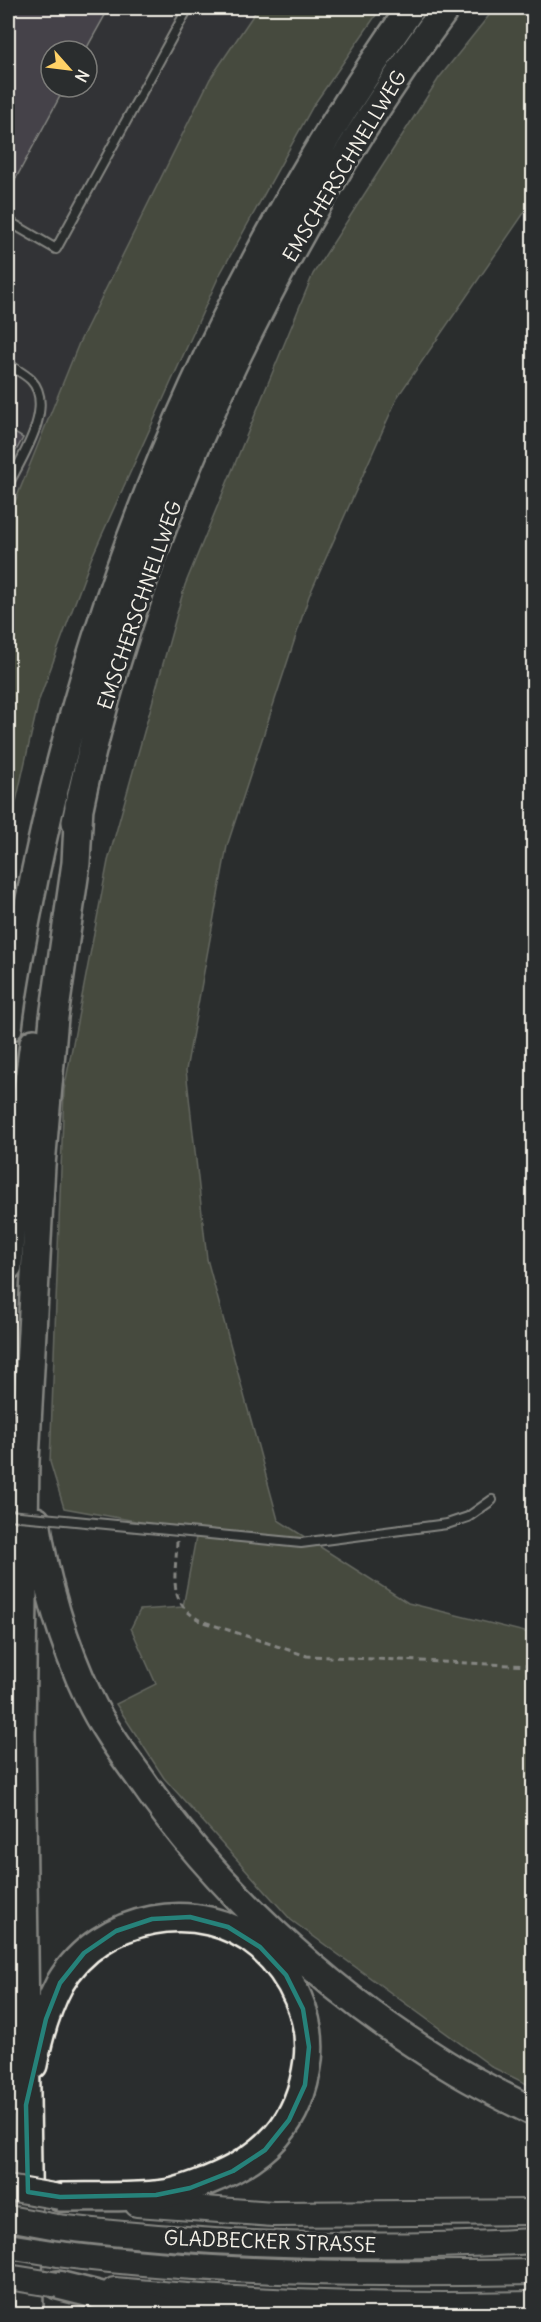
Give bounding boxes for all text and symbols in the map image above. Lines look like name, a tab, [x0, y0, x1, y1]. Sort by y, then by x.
north arrow	[39, 39, 99, 99]
text: N	[71, 66, 94, 86]
street label: EMSCHERSCHNELLWEG	[277, 66, 411, 266]
street label: EMSCHERSCHNELLWEG	[91, 497, 187, 713]
street label: GLADBECKER STRASSE	[163, 2225, 377, 2257]

